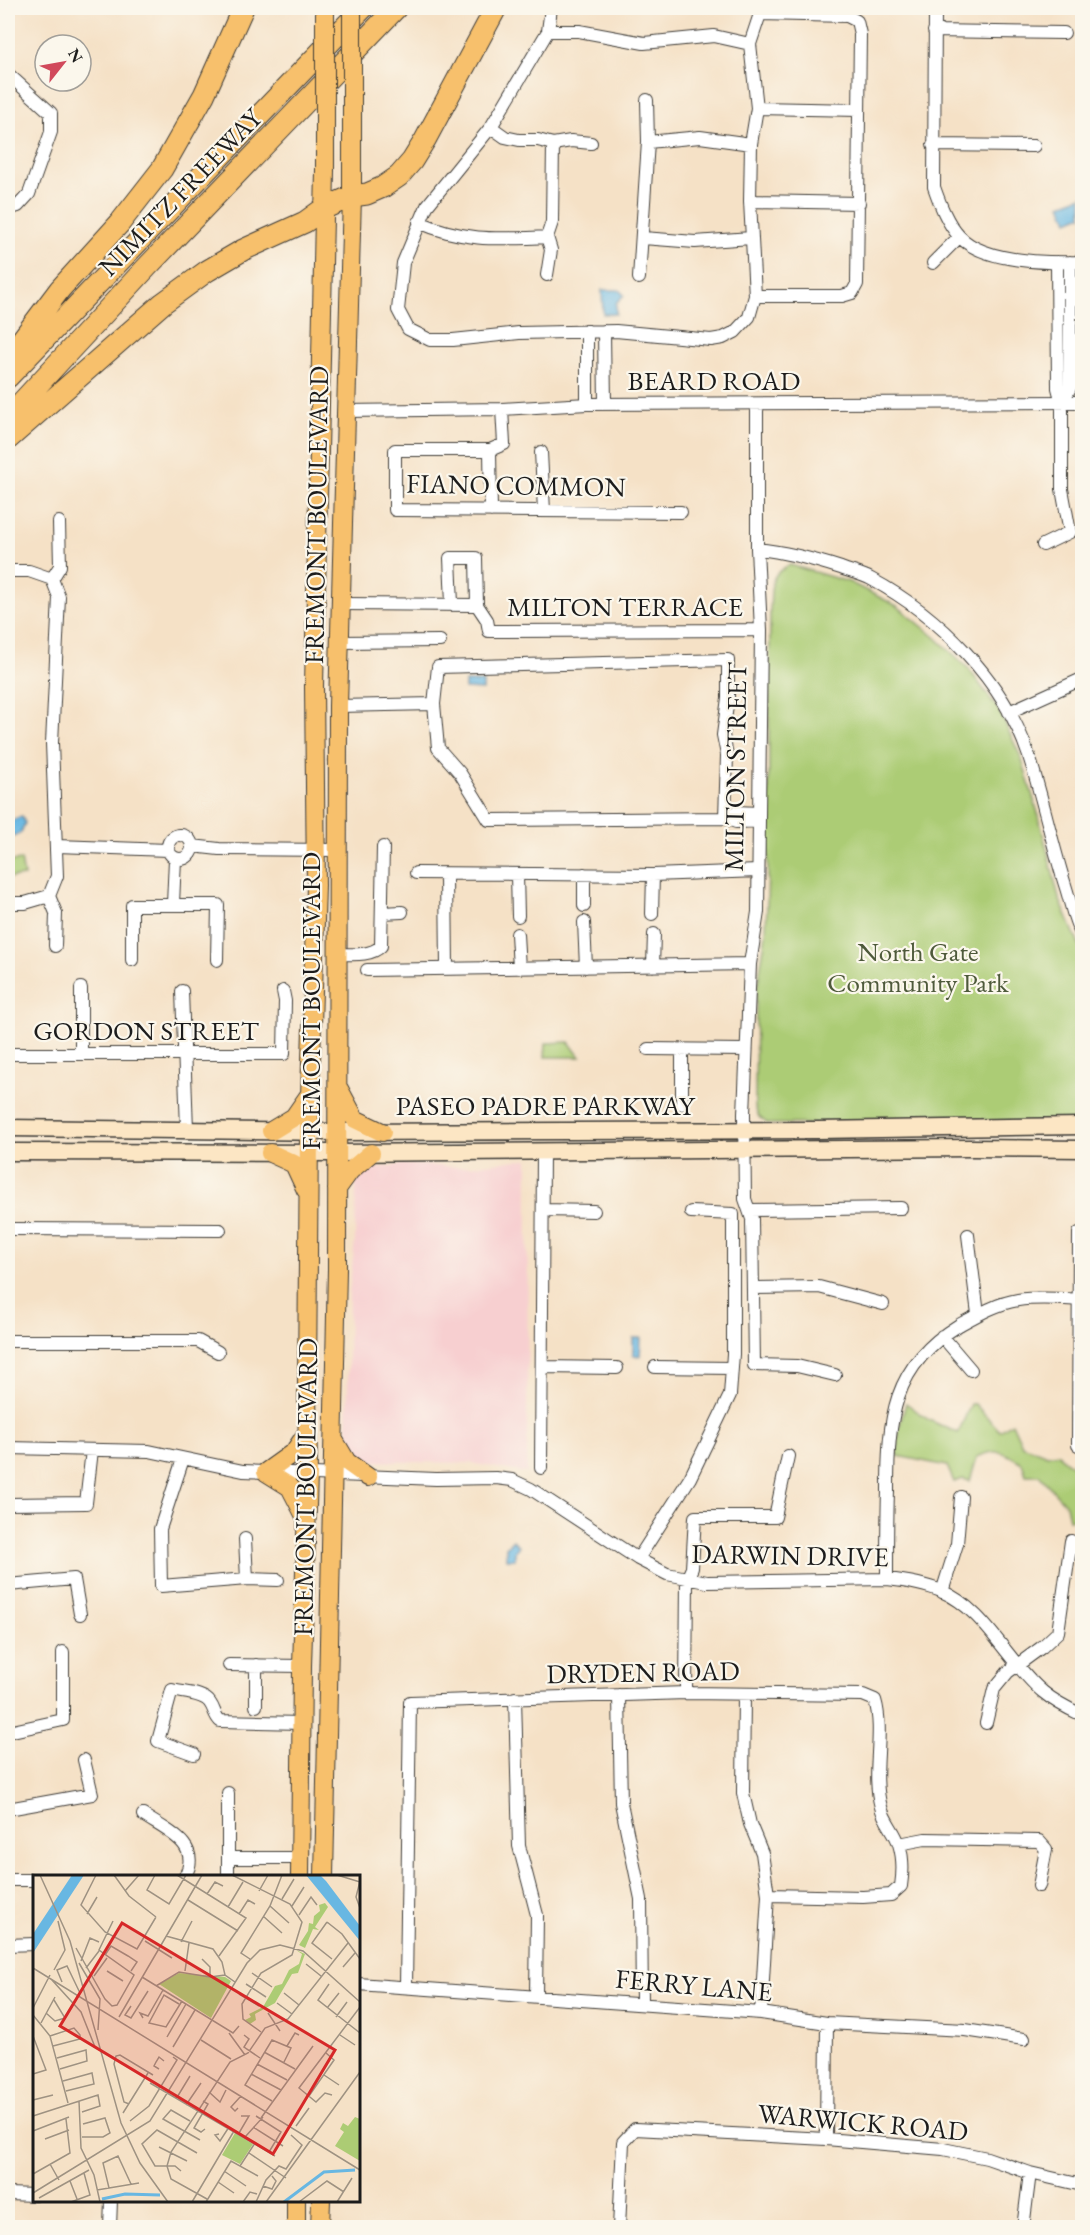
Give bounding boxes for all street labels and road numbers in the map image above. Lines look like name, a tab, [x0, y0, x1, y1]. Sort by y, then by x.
street label: NIMITZ FREEWAY	[91, 99, 270, 284]
street label: BEARD ROAD	[628, 363, 800, 398]
street label: FREMONT BOULEVARD	[296, 366, 336, 664]
street label: FIANO COMMON	[406, 466, 627, 504]
street label: MILTON TERRACE	[507, 589, 743, 624]
street label: MILTON STREET	[716, 661, 754, 872]
street label: FREMONT BOULEVARD	[293, 852, 328, 1150]
street label: GORDON STREET	[33, 1013, 260, 1048]
street label: PASEO PADRE PARKWAY	[396, 1088, 696, 1123]
street label: FREMONT BOULEVARD	[285, 1338, 325, 1636]
street label: DARWIN DRIVE	[691, 1536, 889, 1574]
street label: DRYDEN ROAD	[546, 1653, 740, 1691]
street label: FERRY LANE	[614, 1961, 774, 2009]
street label: WARWICK ROAD	[756, 2095, 970, 2149]

